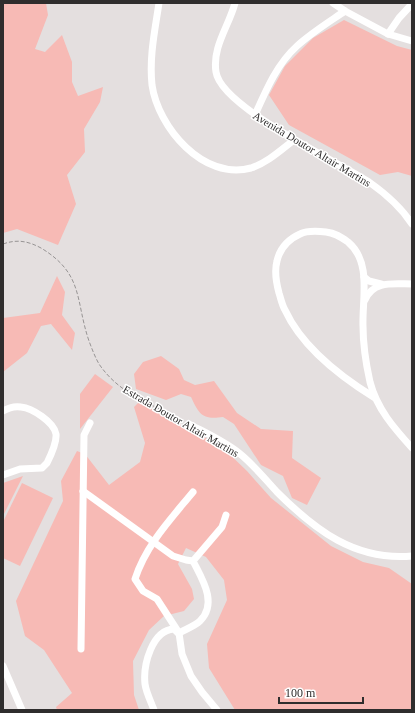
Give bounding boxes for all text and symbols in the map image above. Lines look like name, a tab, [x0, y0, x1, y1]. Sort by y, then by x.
street label: Avenida Doutor Altair Martins	[251, 109, 373, 189]
street label: Estrada Doutor Altair Martins	[121, 383, 241, 459]
scale bar	[279, 679, 363, 705]
text: 100 m	[285, 686, 316, 700]

